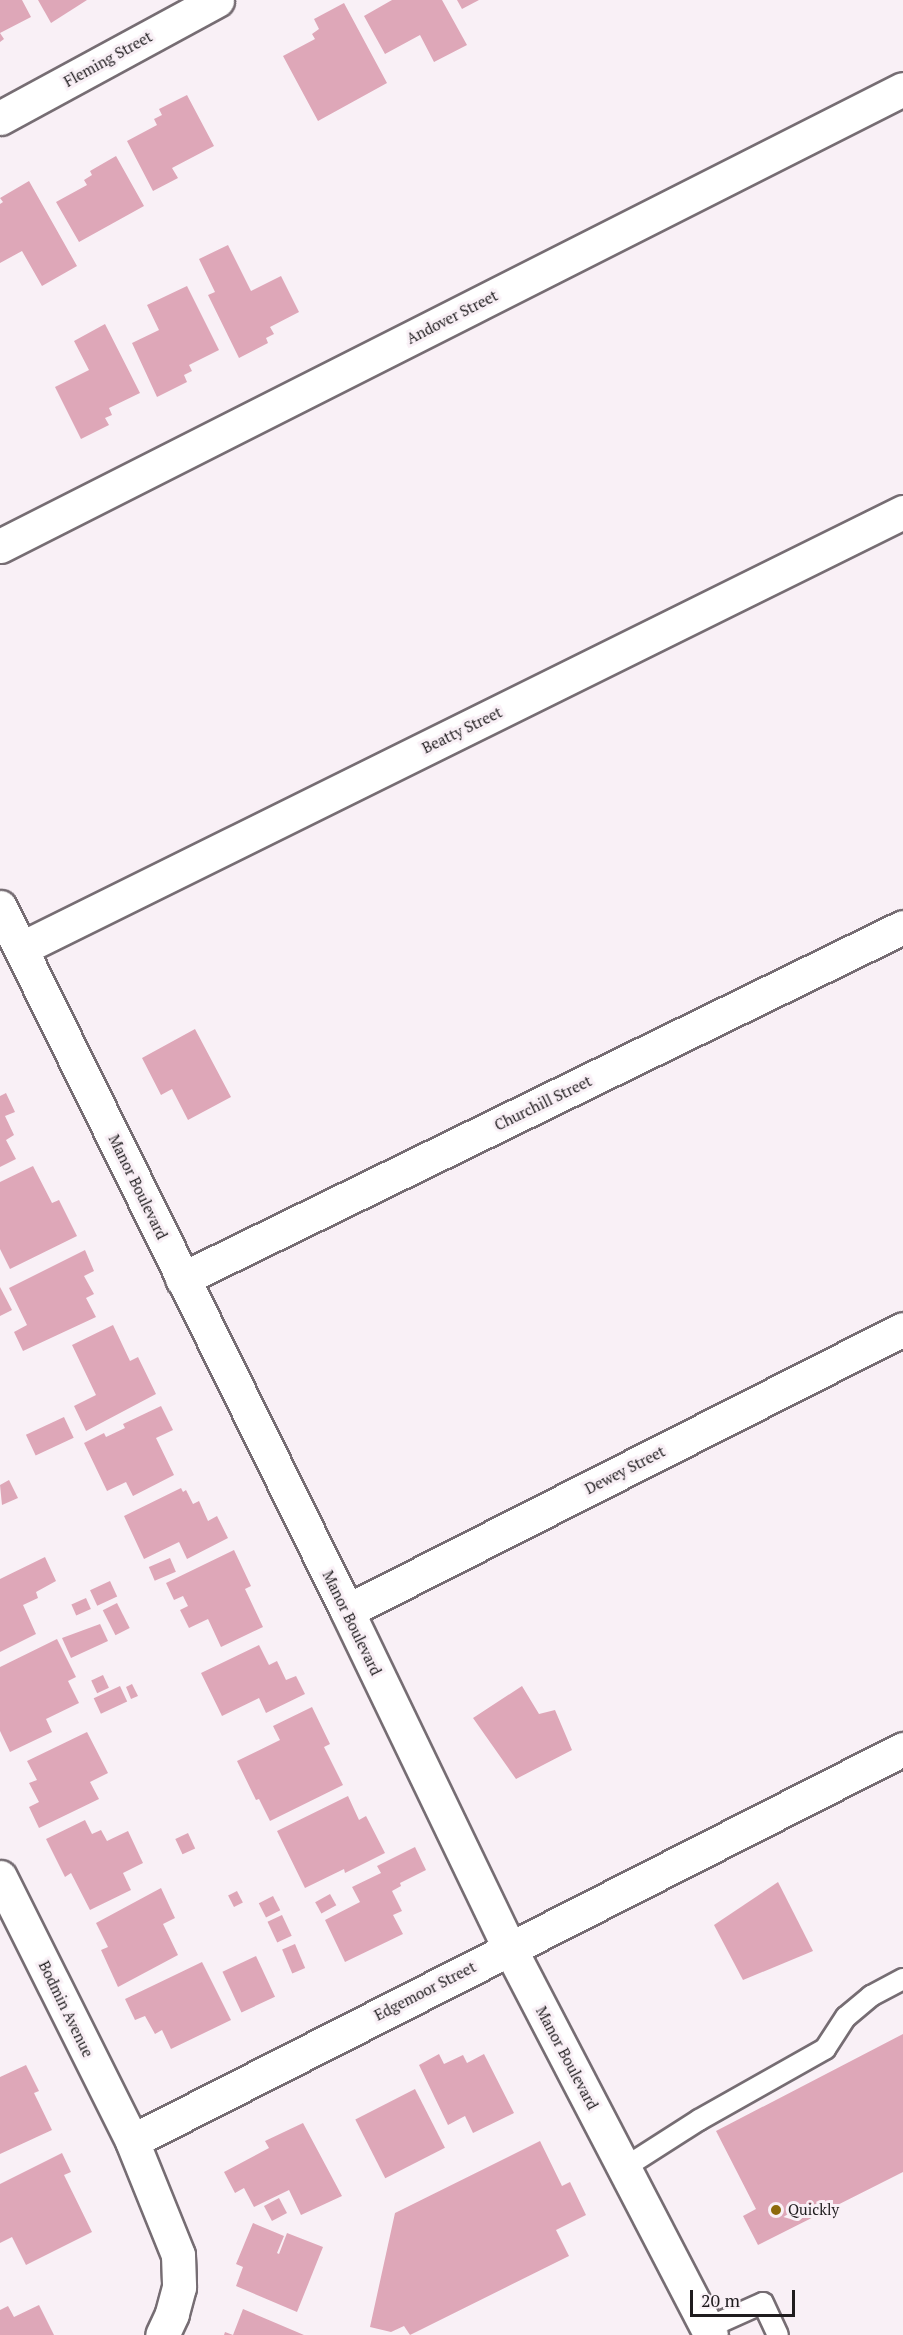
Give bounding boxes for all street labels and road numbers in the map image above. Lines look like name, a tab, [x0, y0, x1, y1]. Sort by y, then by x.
street label: Fleming Street	[61, 27, 155, 91]
street label: Andover Street	[403, 286, 501, 348]
street label: Beatty Street	[419, 703, 505, 757]
street label: Churchill Street	[491, 1072, 595, 1134]
street label: Manor Boulevard	[105, 1132, 171, 1242]
street label: Dewey Street	[582, 1442, 668, 1498]
street label: Manor Boulevard	[319, 1568, 385, 1678]
street label: Bodmin Avenue	[35, 1958, 97, 2060]
street label: Edgemoor Street	[371, 1958, 479, 2024]
street label: Manor Boulevard	[532, 2003, 602, 2113]

